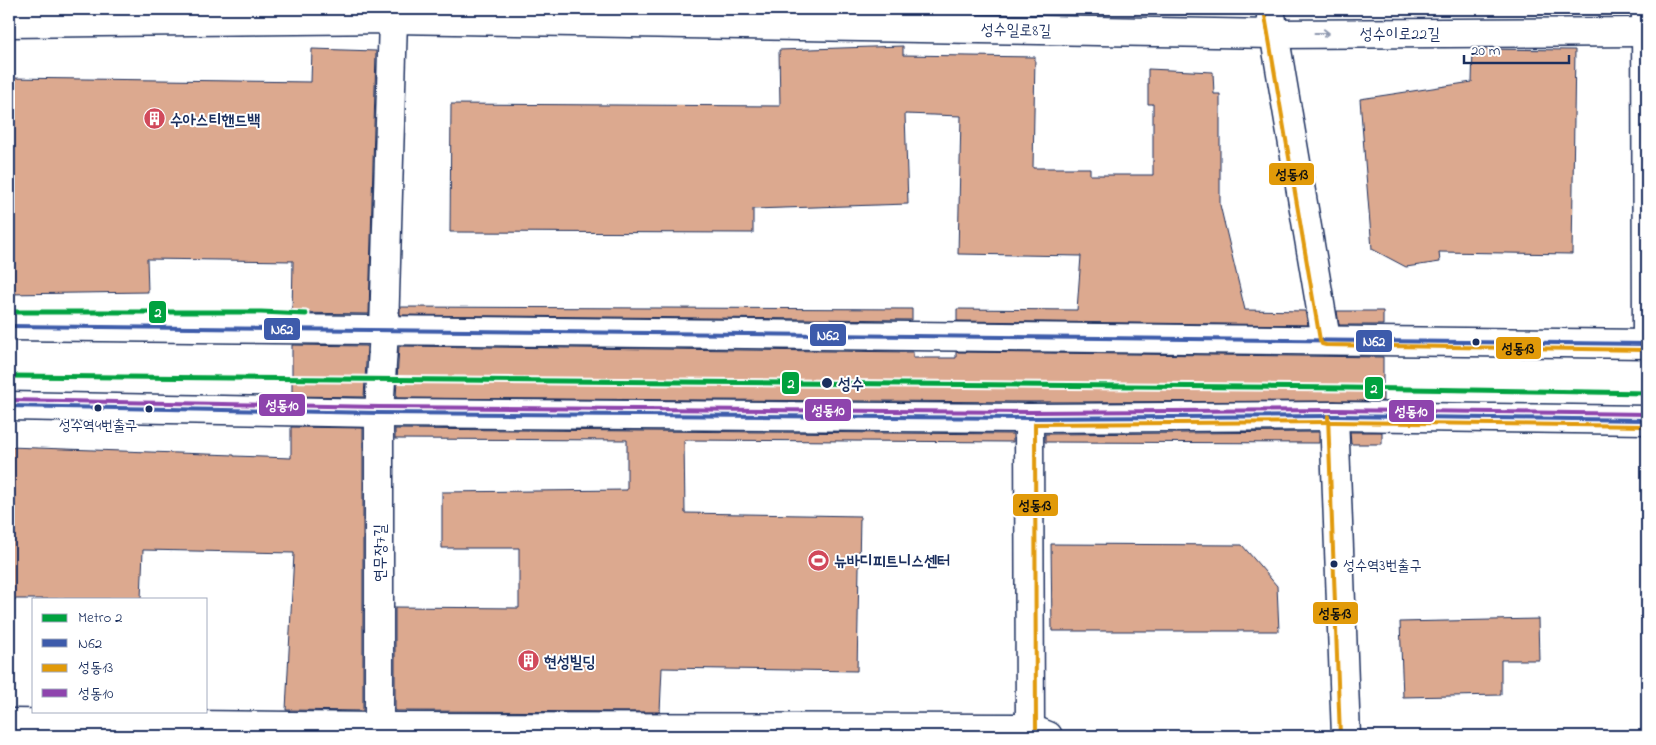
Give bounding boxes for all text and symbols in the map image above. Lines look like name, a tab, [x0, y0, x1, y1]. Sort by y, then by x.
street label: 성수일로8길	[981, 18, 1051, 44]
street label: 성수이로22길	[1360, 23, 1440, 47]
one-way arrow	[1313, 28, 1329, 38]
scale bar	[1464, 32, 1568, 64]
text: 20 m	[1471, 40, 1501, 62]
building icon: 수아스티핸드백	[142, 107, 166, 131]
place label: 수아스티핸드백	[170, 109, 260, 133]
line badge: 성동13	[1268, 162, 1315, 186]
text: 성동13	[1276, 165, 1309, 186]
line badge: 2	[148, 300, 167, 324]
text: 2	[154, 303, 162, 324]
line badge: N62	[263, 317, 301, 341]
text: N62	[271, 320, 293, 341]
line badge: N62	[809, 323, 847, 347]
text: N62	[817, 326, 839, 347]
line badge: N62	[1355, 329, 1393, 353]
text: N62	[1363, 332, 1385, 353]
line badge: 성동13	[1495, 336, 1542, 360]
unlabelled marker	[1471, 337, 1481, 347]
text: 성동13	[1502, 339, 1535, 360]
line badge: 2	[781, 371, 800, 395]
place label: 성수	[838, 373, 864, 397]
text: 2	[787, 374, 795, 395]
marker: 성수	[820, 376, 834, 390]
line badge: 2	[1364, 376, 1384, 400]
text: 2	[1370, 379, 1378, 400]
line badge: 성동10	[258, 393, 306, 417]
text: 성동10	[265, 396, 299, 417]
line badge: 성동10	[804, 398, 852, 422]
line badge: 성동10	[1388, 399, 1435, 423]
text: 성동10	[811, 401, 845, 422]
text: 성동10	[1394, 402, 1428, 423]
marker: 성수역4번출구	[93, 403, 103, 413]
unlabelled marker	[144, 404, 154, 414]
place label: 성수역4번출구	[59, 415, 137, 437]
line badge: 성동13	[1012, 493, 1059, 517]
text: 성동13	[1019, 496, 1052, 517]
street label: 연무장7길	[369, 524, 393, 582]
sports icon: 뉴바디피트니스센터	[806, 548, 830, 572]
place label: 뉴바디피트니스센터	[834, 550, 950, 574]
place label: 성수역3번출구	[1343, 555, 1422, 577]
marker: 성수역3번출구	[1329, 559, 1339, 569]
legend	[32, 598, 208, 712]
line badge: 성동13	[1312, 601, 1359, 625]
text: 성동13	[1319, 604, 1352, 625]
text: Metro 2	[78, 607, 123, 629]
text: N62	[78, 633, 103, 655]
building icon: 현성빌딩	[516, 649, 540, 673]
place label: 현성빌딩	[544, 651, 596, 675]
text: 성동13	[78, 657, 113, 679]
text: 성동10	[78, 683, 114, 705]

